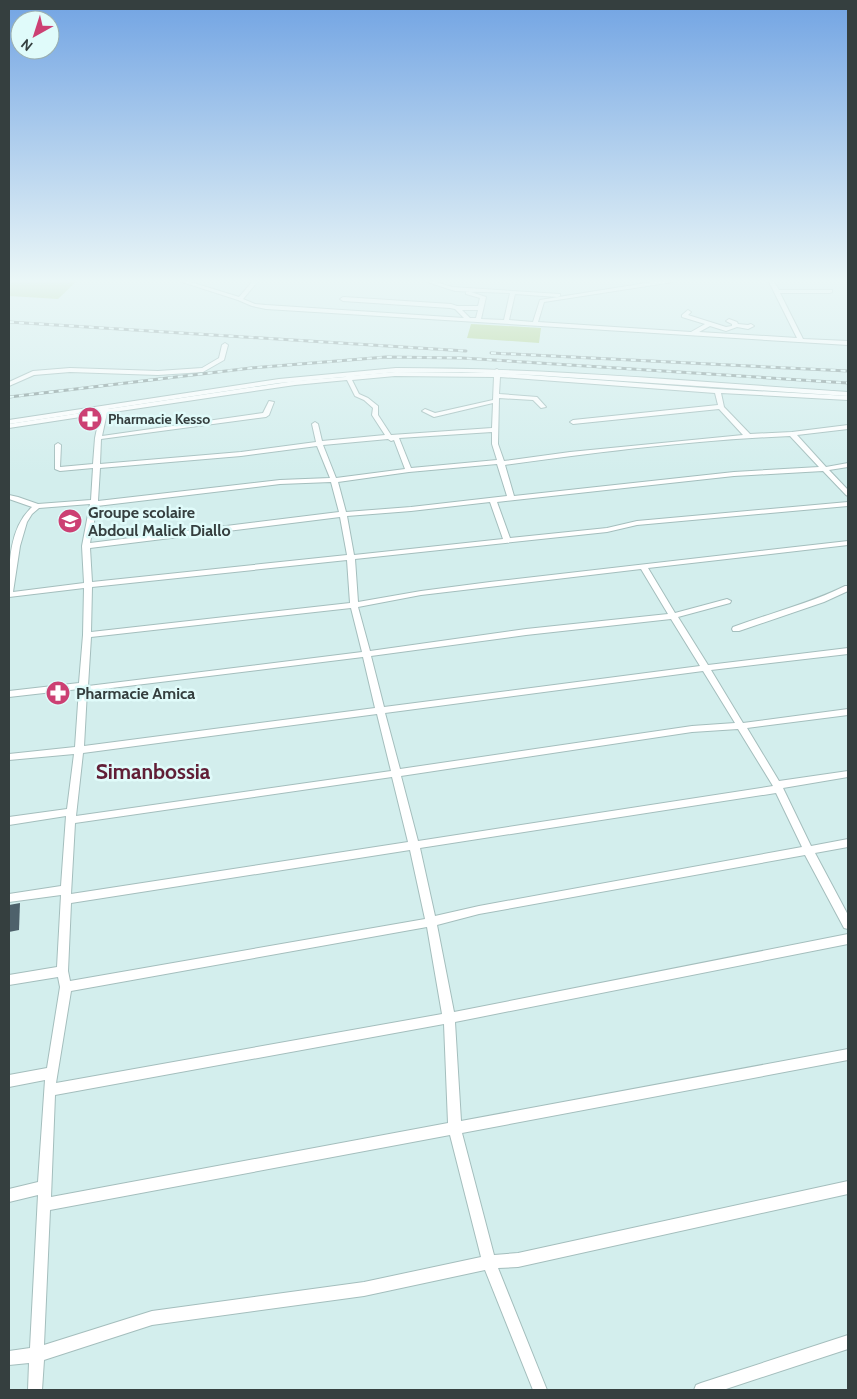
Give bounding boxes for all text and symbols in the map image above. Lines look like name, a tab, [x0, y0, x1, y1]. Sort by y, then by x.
north arrow	[10, 10, 60, 60]
text: N	[17, 35, 36, 55]
pharmacy icon: Pharmacie Kesso	[77, 406, 103, 432]
place label: Pharmacie Kesso	[108, 410, 210, 428]
place label: Groupe scolaire Abdoul Malick Diallo	[88, 503, 231, 540]
school or university icon: Groupe scolaire Abdoul Malick Diallo	[57, 508, 83, 534]
pharmacy icon: Pharmacie Amica	[45, 680, 71, 706]
place label: Pharmacie Amica	[76, 684, 195, 703]
district label: Simanbossia	[96, 759, 211, 784]

